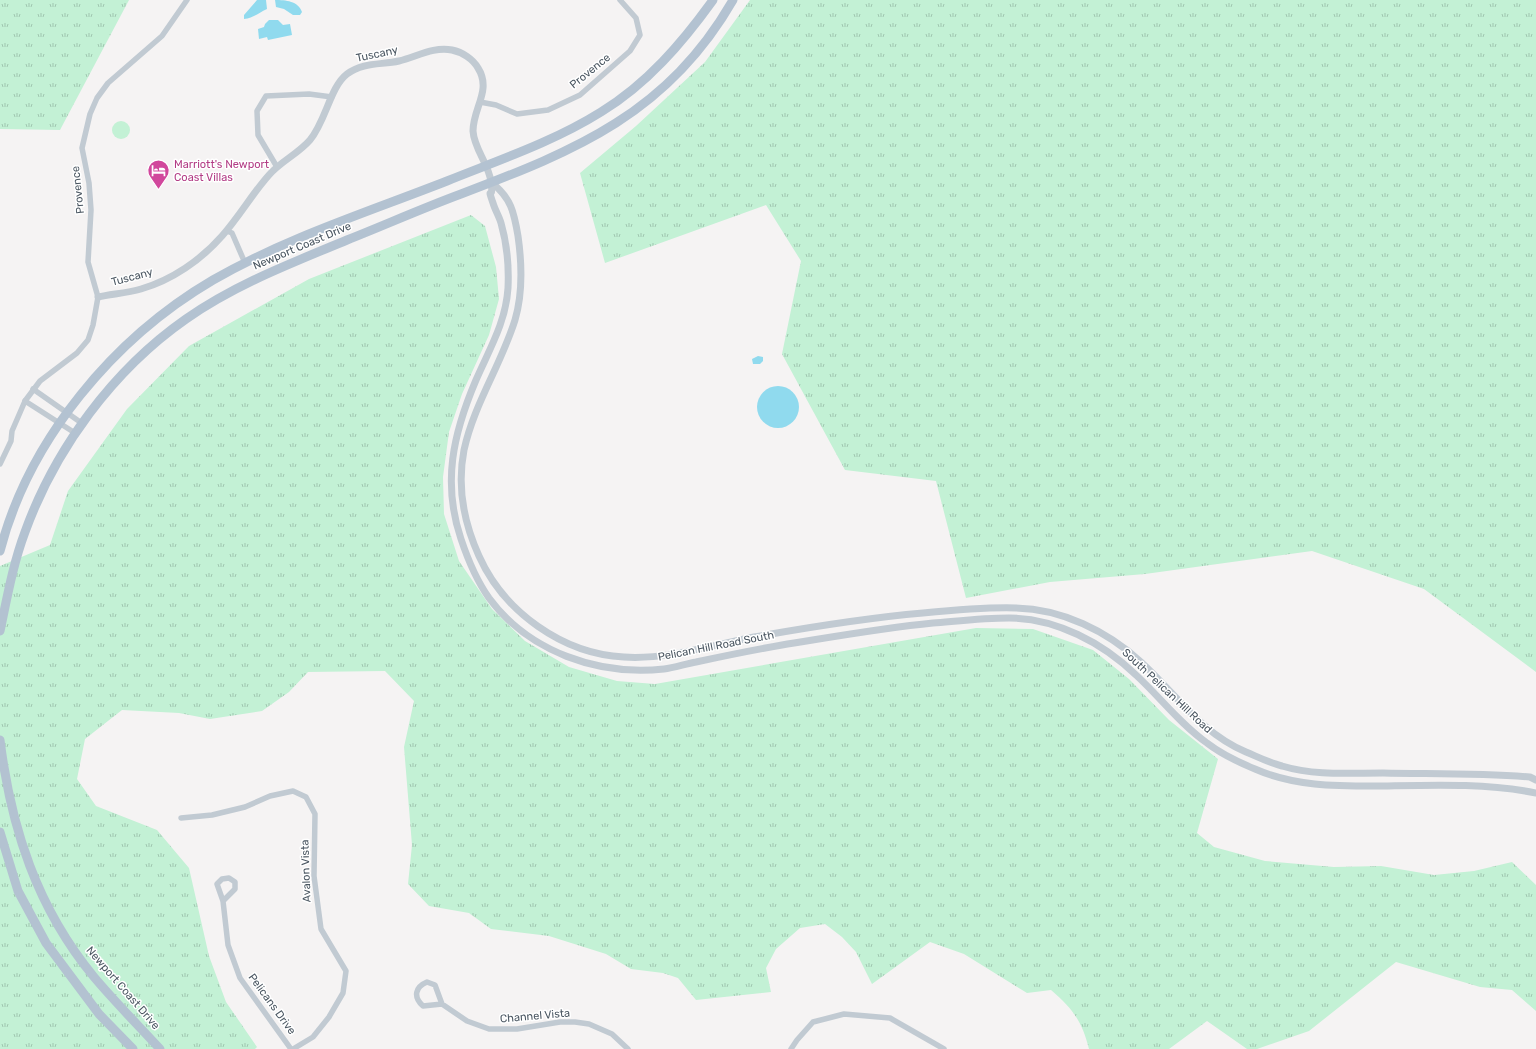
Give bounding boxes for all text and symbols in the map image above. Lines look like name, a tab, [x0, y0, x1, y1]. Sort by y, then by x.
street label: Tuscany	[355, 43, 399, 65]
street label: Provence	[567, 51, 613, 91]
hotel icon: Marriott's Newport Coast Villas	[145, 157, 171, 190]
place label: Marriott's Newport Coast Villas	[174, 158, 270, 184]
street label: Provence	[69, 165, 87, 215]
street label: Newport Coast Drive	[251, 219, 353, 273]
street label: Tuscany	[110, 265, 154, 289]
street label: Pelican Hill Road South	[657, 628, 775, 664]
street label: South Pelican Hill Road	[1119, 646, 1215, 736]
street label: Avalon Vista	[298, 839, 314, 903]
street label: Newport Coast Drive	[84, 944, 162, 1032]
street label: Pelicans Drive	[246, 971, 298, 1037]
street label: Channel Vista	[499, 1006, 571, 1026]

